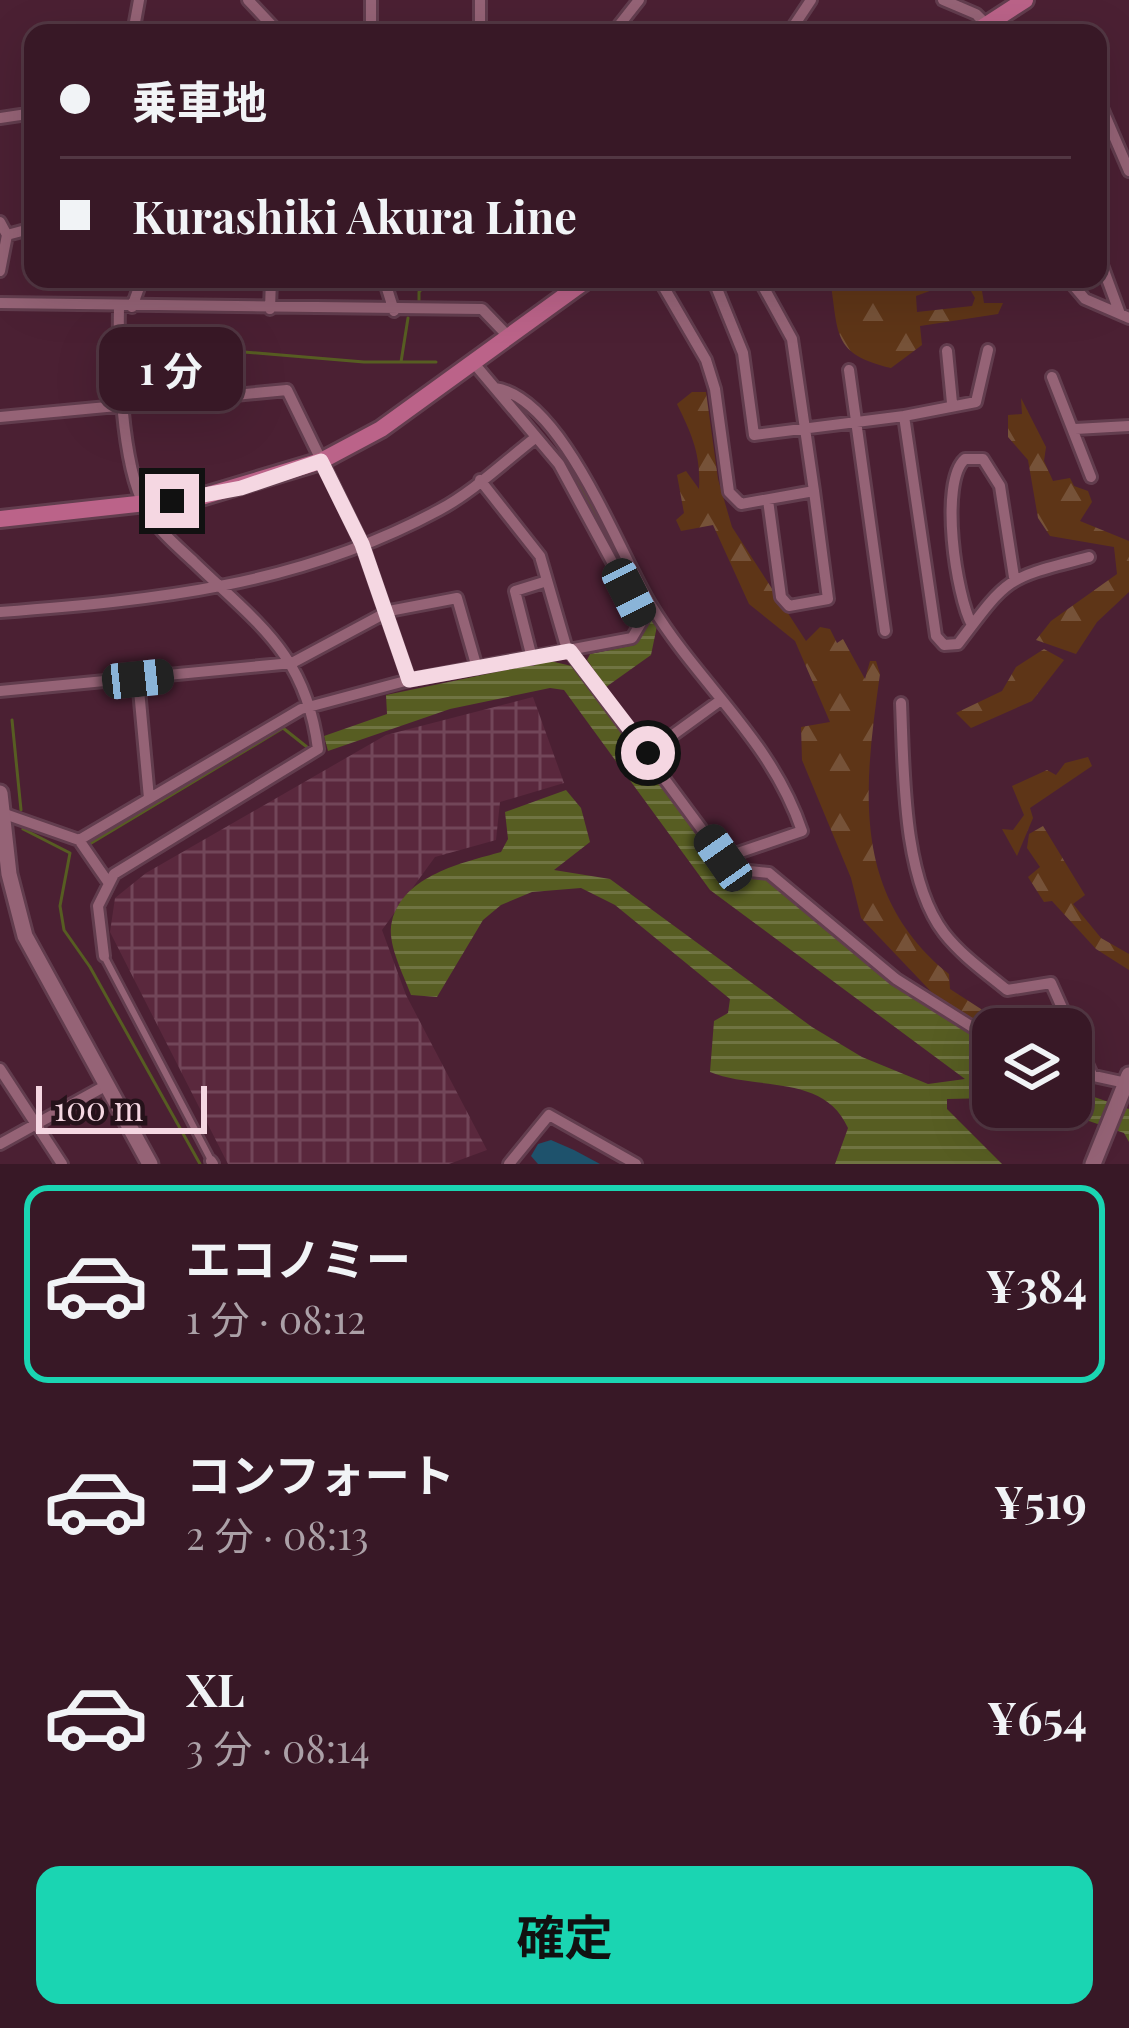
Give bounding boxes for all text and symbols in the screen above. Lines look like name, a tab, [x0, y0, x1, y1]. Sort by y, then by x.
text: 乗車地	[132, 70, 267, 130]
text: Kurashiki Akura Line	[132, 185, 577, 245]
callout: 1 分	[100, 327, 244, 411]
text: 1 分	[139, 343, 203, 395]
route end	[145, 474, 199, 528]
car	[597, 553, 661, 633]
car	[100, 657, 176, 701]
route start	[621, 726, 675, 780]
car	[688, 818, 758, 898]
map controls	[972, 1008, 1092, 1128]
button: layers	[972, 1008, 1092, 1128]
scale bar	[36, 1080, 207, 1133]
text: 100 m	[54, 1085, 143, 1129]
text: エコノミー	[186, 1227, 411, 1287]
icon: car	[42, 1230, 150, 1338]
text: ¥384	[986, 1254, 1087, 1314]
text: 1 分 · 08:12	[186, 1292, 366, 1344]
text: コンフォート	[186, 1443, 455, 1503]
icon: car	[42, 1446, 150, 1554]
text: ¥519	[994, 1470, 1087, 1530]
text: 2 分 · 08:13	[186, 1508, 369, 1560]
text: XL	[186, 1658, 245, 1718]
icon: car	[42, 1662, 150, 1770]
text: ¥654	[987, 1686, 1087, 1746]
text: 3 分 · 08:14	[186, 1721, 370, 1773]
button: 確定	[36, 1866, 1093, 2004]

